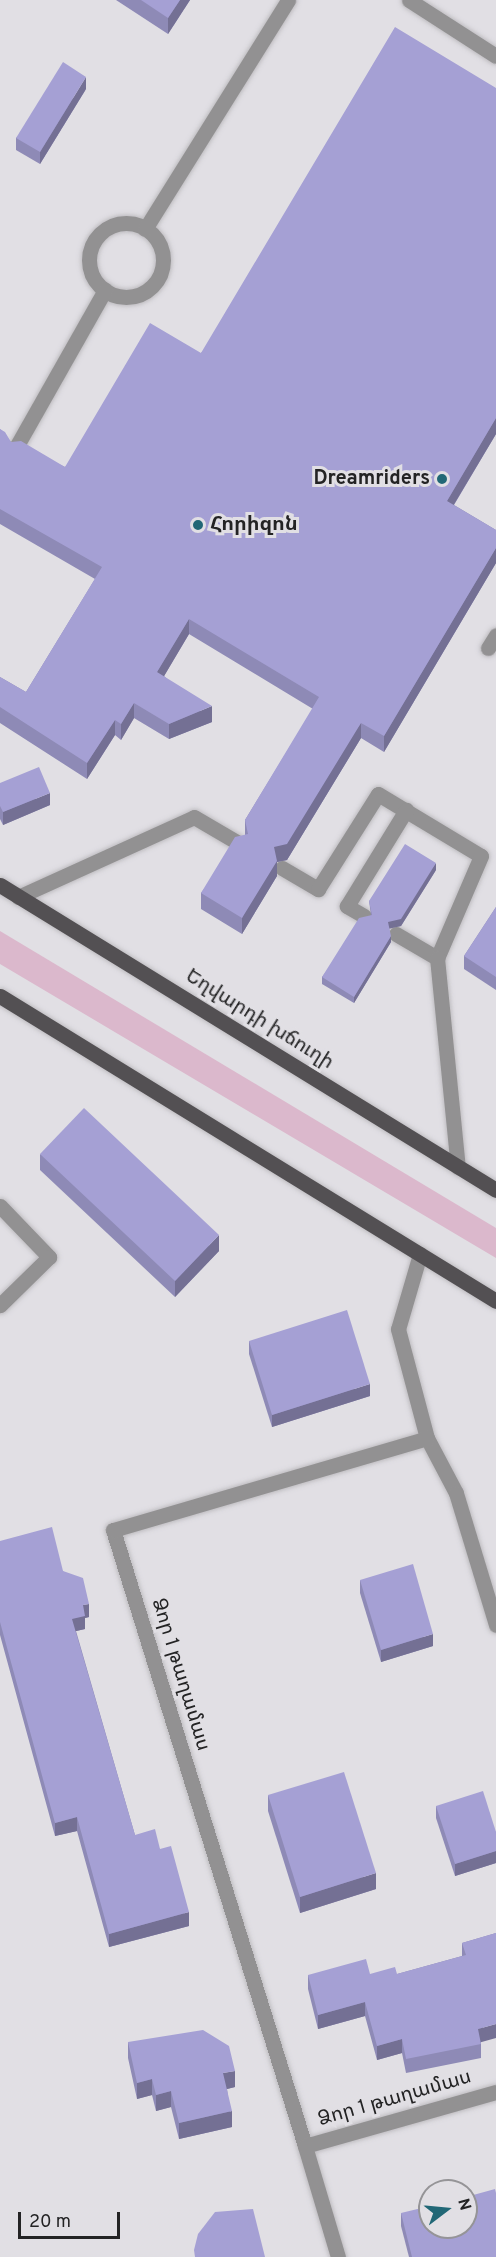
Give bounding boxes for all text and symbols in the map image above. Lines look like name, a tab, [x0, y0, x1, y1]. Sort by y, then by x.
place label: Dreamriders	[313, 467, 430, 491]
marker: Dreamriders	[435, 472, 449, 486]
place label: Հորիզոն	[210, 513, 298, 537]
marker: Հորիզոն	[191, 518, 205, 532]
street label: Եղվարդի խճուղի	[181, 965, 337, 1075]
street label: Ձոր 1 թաղամաս	[145, 1596, 215, 1754]
street label: Ձոր 1 թաղամաս	[316, 2066, 474, 2132]
north arrow	[418, 2179, 478, 2239]
text: N	[452, 2196, 475, 2213]
scale bar	[21, 2200, 123, 2238]
text: 20 m	[29, 2211, 71, 2234]

